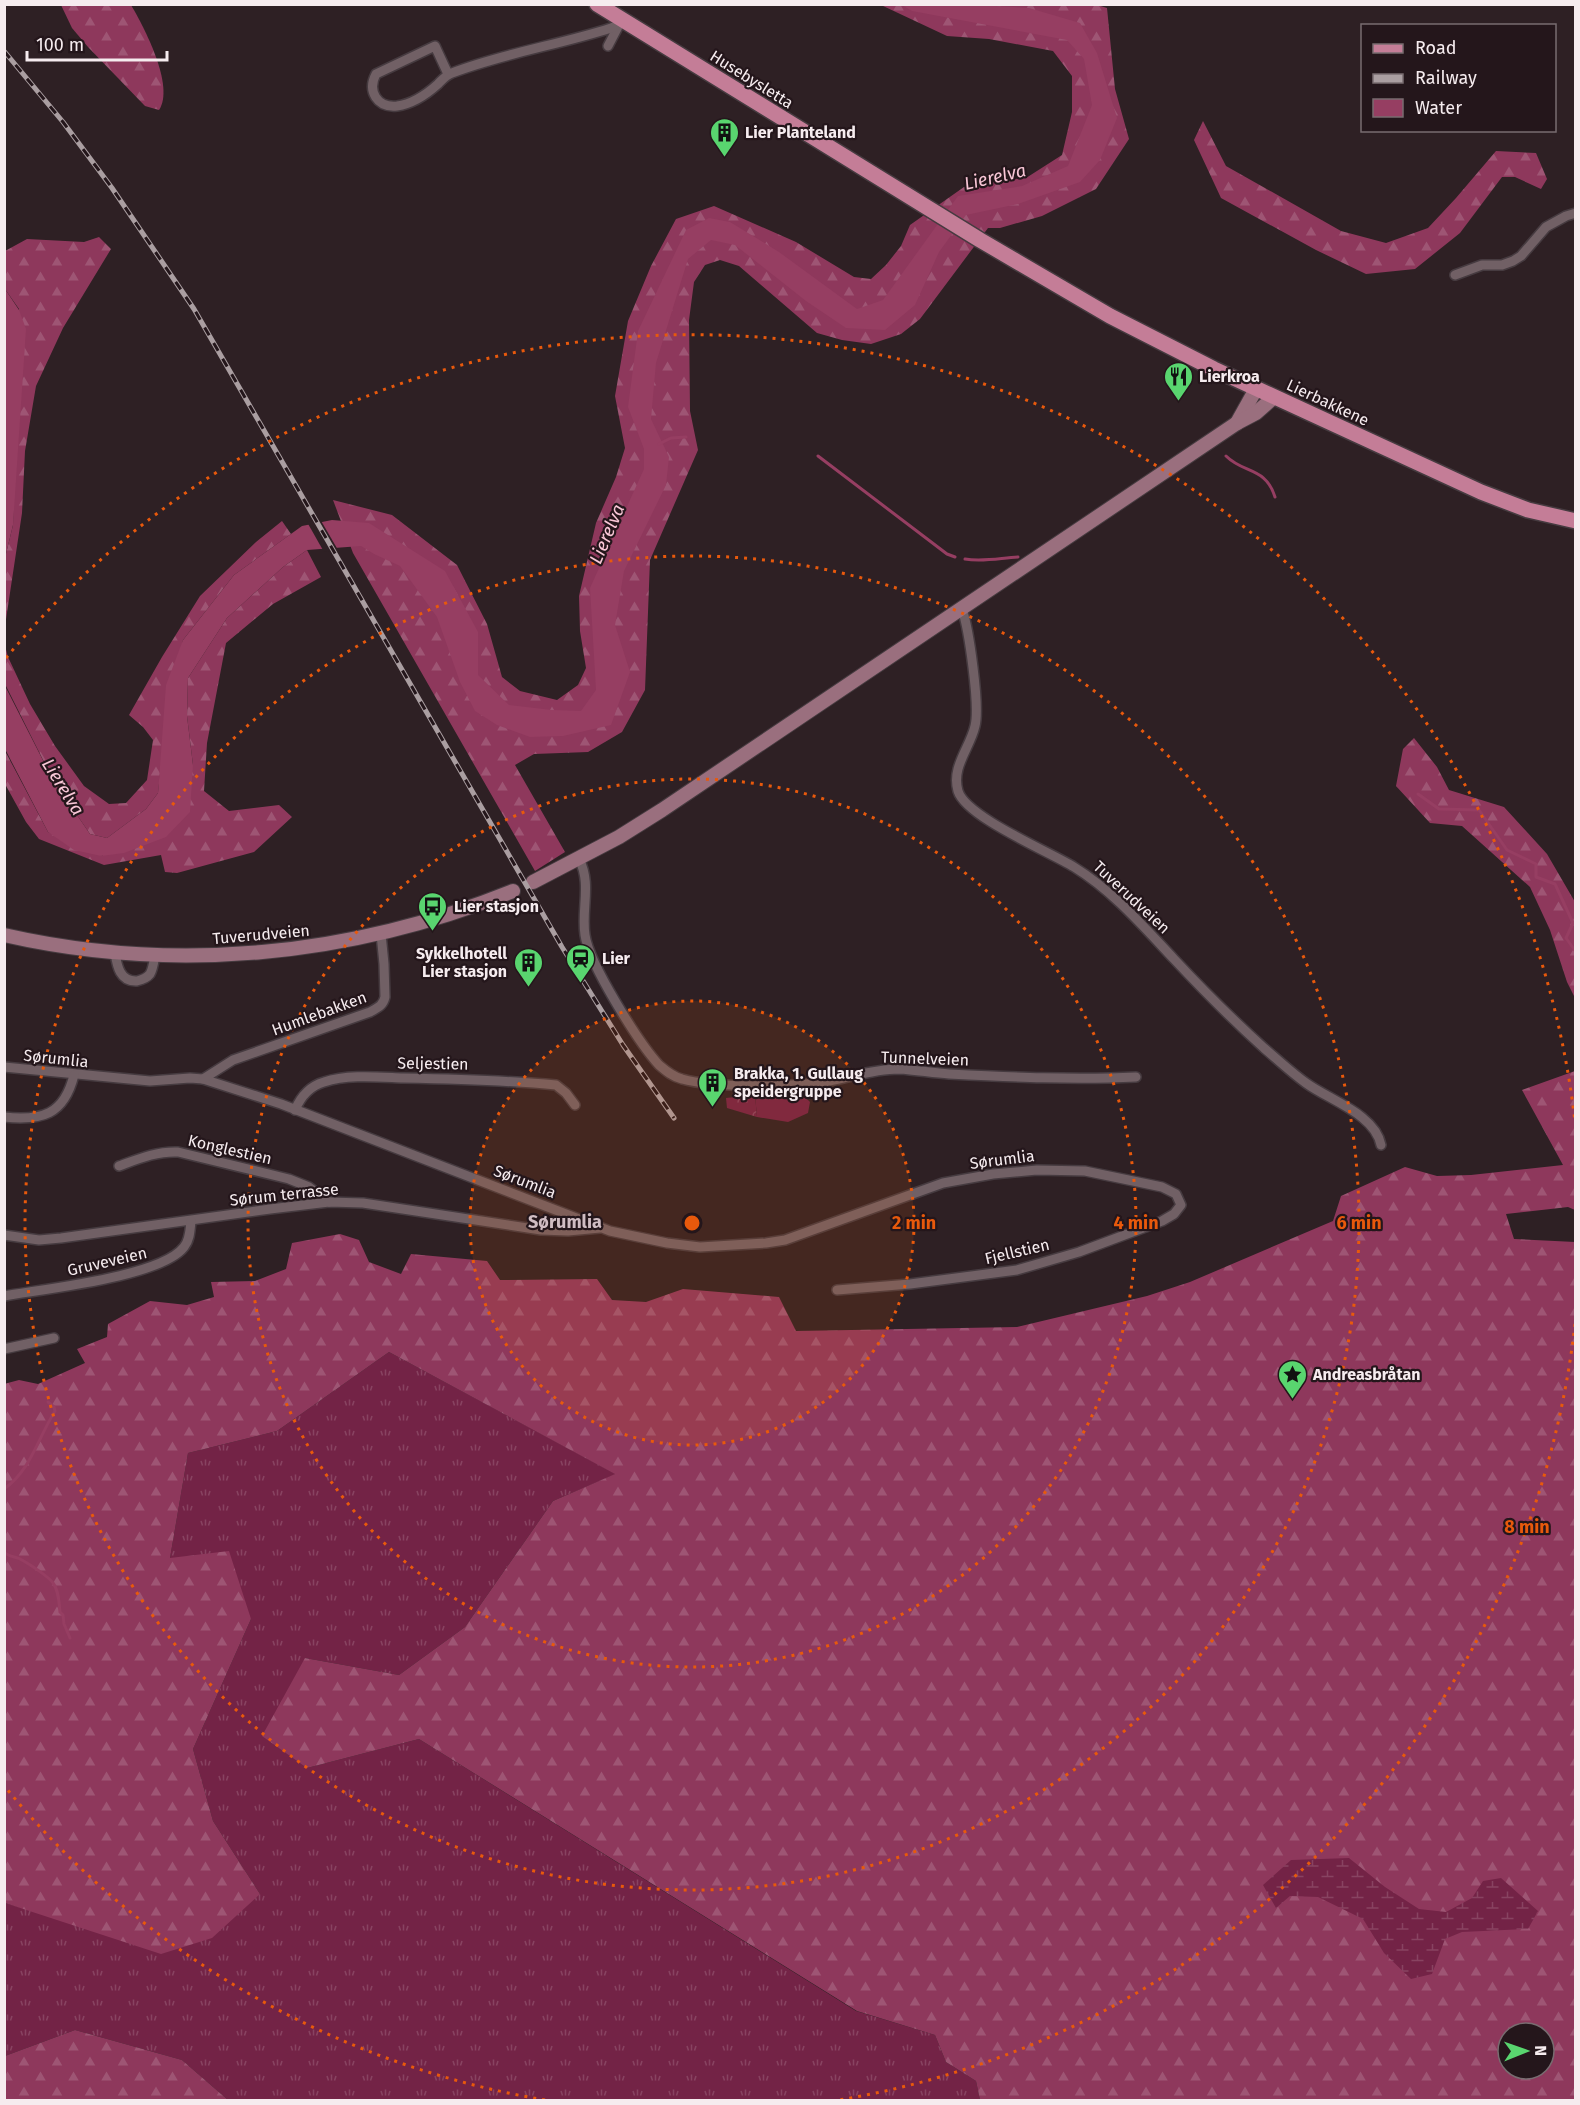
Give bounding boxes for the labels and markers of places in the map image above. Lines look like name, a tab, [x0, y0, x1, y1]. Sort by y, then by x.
building icon: Lier Planteland	[708, 116, 740, 158]
place label: Lier Planteland	[745, 123, 856, 142]
restaurant icon: Lierkroa	[1162, 360, 1194, 402]
place label: Lierkroa	[1199, 367, 1260, 386]
bus stop icon: Lier stasjon	[417, 890, 449, 932]
place label: Lier stasjon	[454, 897, 539, 916]
station icon: Lier	[565, 942, 597, 984]
place label: Sykkelhotell Lier stasjon	[416, 944, 507, 981]
building icon: Sykkelhotell Lier stasjon	[512, 946, 544, 988]
place label: Lier	[602, 949, 631, 968]
place label: Brakka, 1. Gullaug speidergruppe	[734, 1064, 863, 1101]
building icon: Brakka, 1. Gullaug speidergruppe	[697, 1066, 729, 1108]
centre of rings	[682, 1213, 702, 1233]
place icon: Andreasbråtan	[1276, 1358, 1308, 1400]
place label: Andreasbråtan	[1312, 1365, 1420, 1384]

